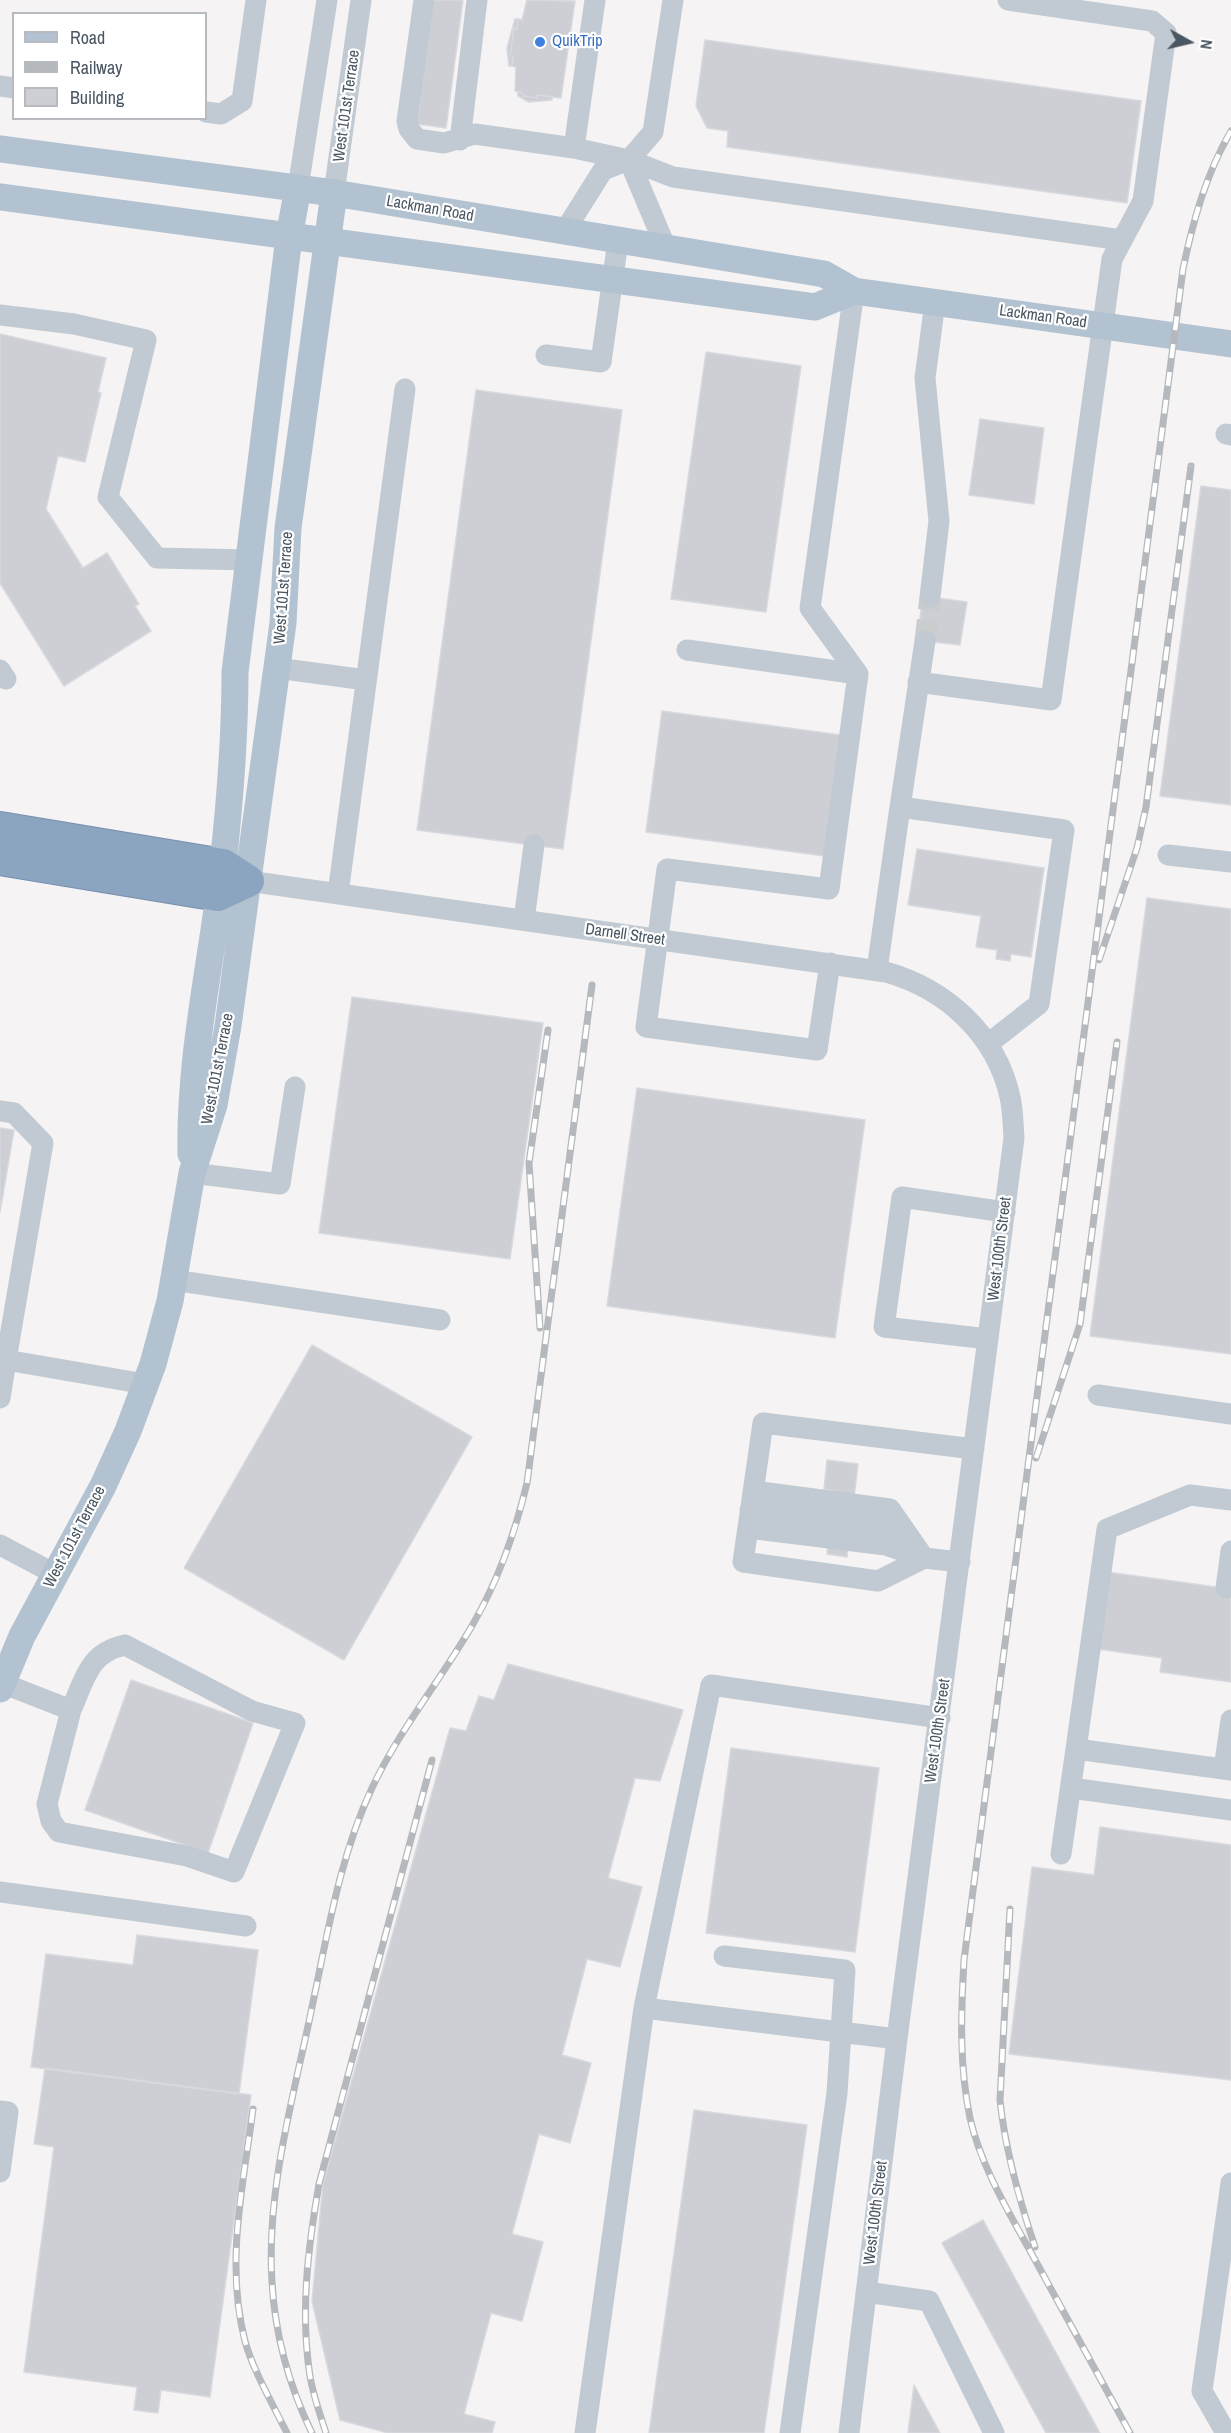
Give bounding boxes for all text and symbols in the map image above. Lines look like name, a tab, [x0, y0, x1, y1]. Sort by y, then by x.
legend	[12, 12, 207, 120]
north arrow	[1159, 12, 1219, 72]
text: Road	[70, 25, 105, 50]
place label: QuikTrip	[552, 32, 603, 52]
marker: QuikTrip	[533, 35, 547, 49]
text: N	[1195, 38, 1218, 51]
street label: West 101st Terrace	[330, 49, 364, 163]
text: Railway	[70, 55, 123, 80]
text: Building	[70, 85, 124, 110]
street label: Lackman Road	[385, 192, 475, 226]
street label: Lackman Road	[998, 301, 1088, 333]
street label: West 101st Terrace	[270, 531, 298, 645]
street label: Darnell Street	[584, 920, 666, 950]
street label: West 101st Terrace	[198, 1012, 238, 1126]
street label: West 100th Street	[984, 1196, 1016, 1302]
street label: West 101st Terrace	[40, 1483, 110, 1591]
street label: West 100th Street	[921, 1678, 955, 1784]
street label: West 100th Street	[860, 2160, 892, 2266]

